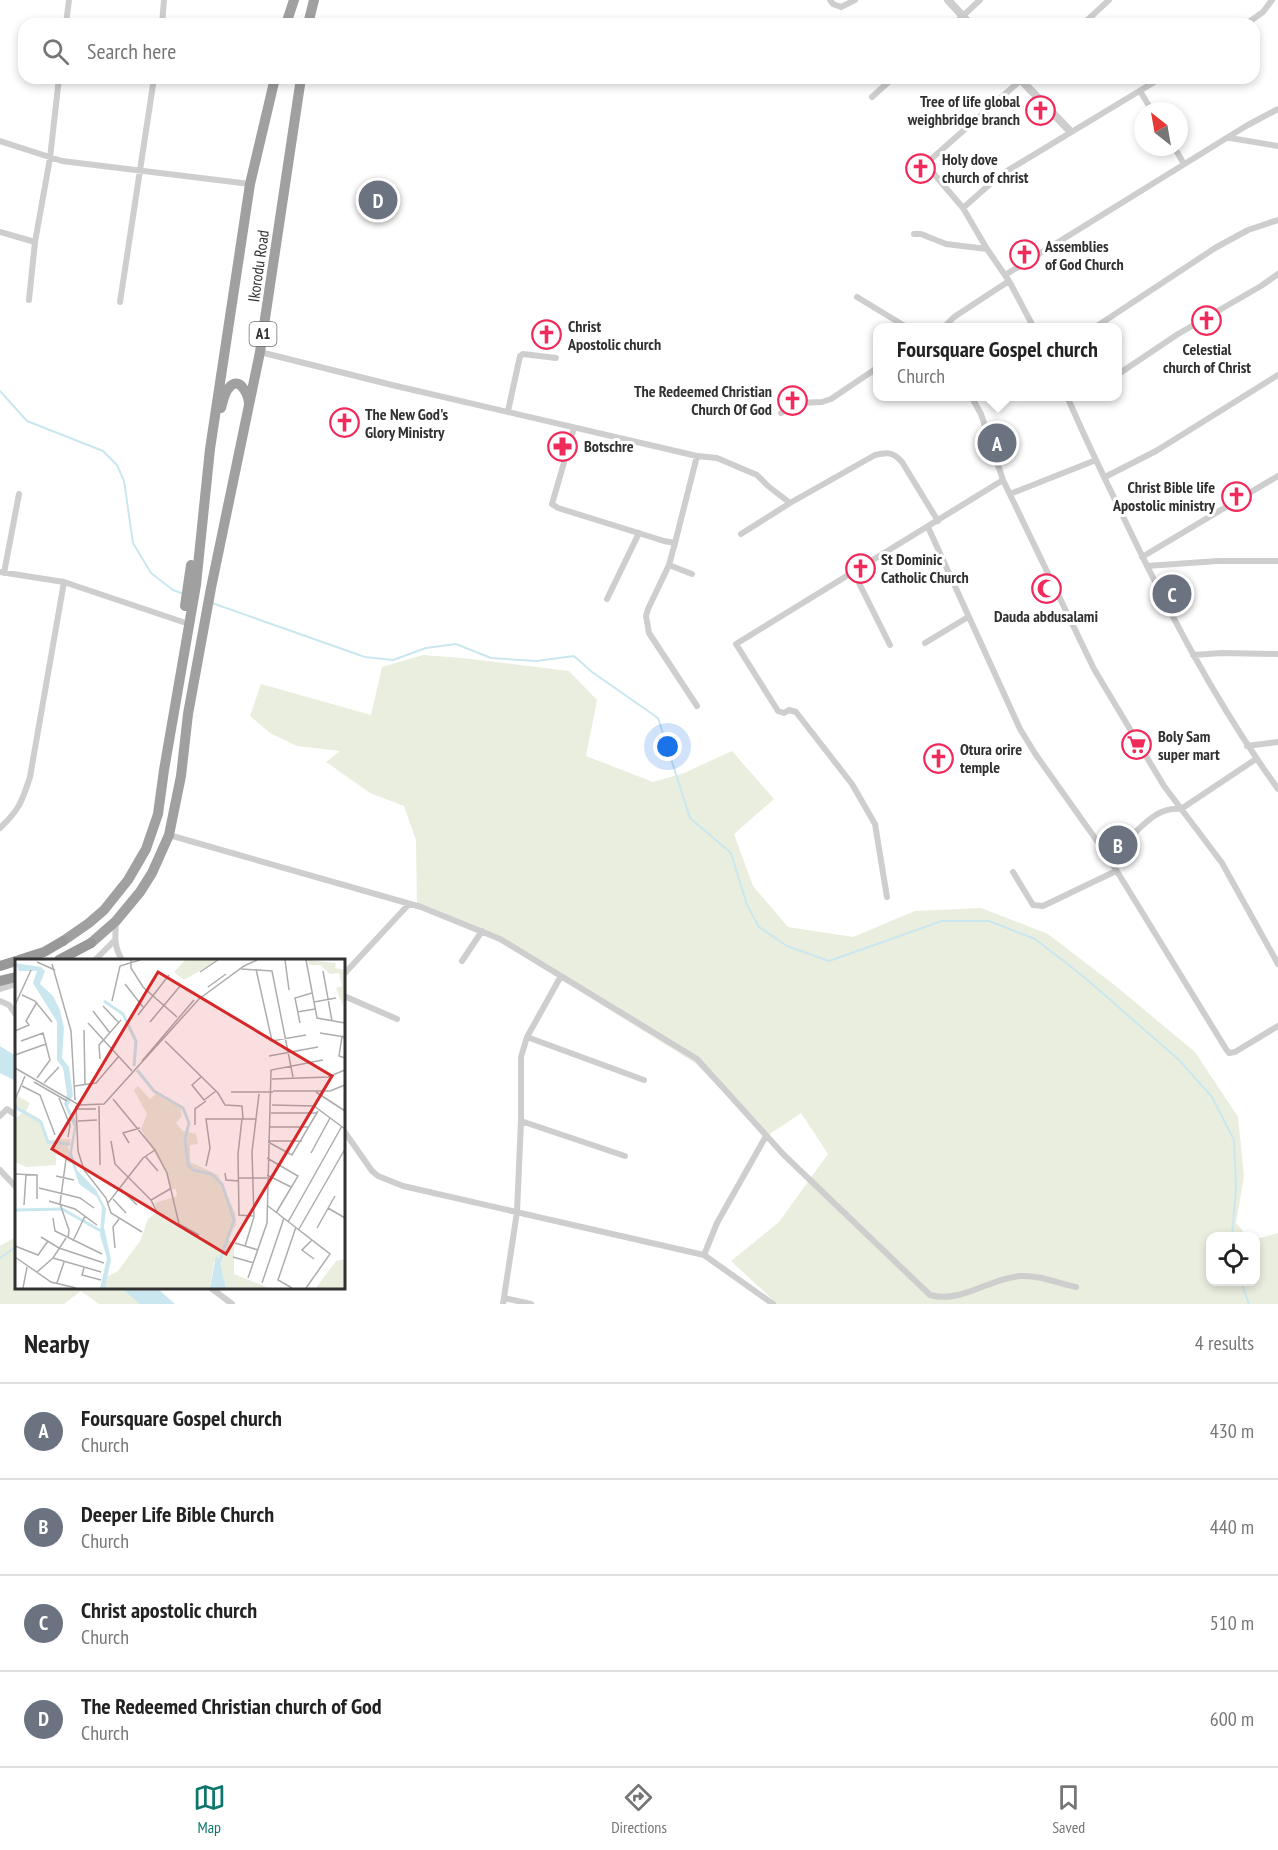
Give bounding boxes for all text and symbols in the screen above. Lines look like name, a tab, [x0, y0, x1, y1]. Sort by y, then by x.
search box	[18, 18, 1260, 84]
icon: search	[39, 35, 72, 68]
text: Search here	[87, 37, 176, 65]
place label: Tree of life global weighbridge branch	[907, 91, 1020, 129]
church icon: Tree of life global weighbridge branch	[1025, 94, 1057, 126]
north arrow	[1134, 102, 1188, 156]
place label: Holy dove church of christ	[942, 149, 1029, 187]
church icon: Holy dove church of christ	[905, 152, 937, 184]
pin: D	[358, 178, 398, 222]
street label: Ikorodu Road	[243, 229, 273, 303]
place label: Assemblies of God Church	[1044, 236, 1124, 274]
church icon: Assemblies of God Church	[1008, 239, 1040, 271]
church icon: Celestial church of Christ	[1191, 305, 1223, 337]
place label: Christ Apostolic church	[567, 316, 661, 354]
church icon: Christ Apostolic church	[531, 319, 563, 351]
road number: A1	[250, 322, 276, 346]
popup	[873, 323, 1122, 401]
text: Foursquare Gospel church	[897, 335, 1098, 363]
place label: Celestial church of Christ	[1163, 339, 1251, 377]
text: Church	[897, 363, 945, 389]
place label: The Redeemed Christian Church Of God	[634, 381, 772, 419]
church icon: The Redeemed Christian Church Of God	[777, 384, 809, 416]
place label: The New God's Glory Ministry	[365, 404, 448, 442]
church icon: The New God's Glory Ministry	[328, 407, 360, 439]
pin: A	[978, 420, 1016, 466]
pharmacy icon: Botschre	[547, 430, 579, 462]
place label: Botschre	[584, 436, 634, 456]
place label: Christ Bible life Apostolic ministry	[1112, 477, 1216, 515]
church icon: Christ Bible life Apostolic ministry	[1220, 480, 1252, 512]
place label: St Dominic Catholic Church	[881, 549, 969, 587]
church icon: St Dominic Catholic Church	[844, 552, 876, 584]
mosque icon: Dauda abdusalami	[1030, 572, 1062, 604]
pin: C	[1152, 572, 1192, 616]
place label: Dauda abdusalami	[994, 606, 1098, 626]
place label: Boly Sam super mart	[1158, 726, 1220, 764]
supermarket icon: Boly Sam super mart	[1121, 729, 1153, 761]
your location	[653, 732, 682, 761]
place label: Otura orire temple	[960, 739, 1022, 777]
church icon: Otura orire temple	[923, 742, 955, 774]
pin: B	[1098, 822, 1138, 868]
inset map	[15, 959, 345, 1289]
map controls	[1206, 1232, 1260, 1286]
button: locate	[1206, 1232, 1260, 1286]
text: Nearby	[24, 1327, 89, 1360]
text: 4 results	[1195, 1330, 1254, 1356]
text: Foursquare Gospel church	[81, 1404, 282, 1432]
text: A	[38, 1418, 49, 1444]
text: 430 m	[1210, 1418, 1254, 1444]
text: Church	[81, 1432, 129, 1458]
text: Deeper Life Bible Church	[81, 1500, 274, 1528]
text: B	[39, 1514, 48, 1540]
text: 440 m	[1210, 1514, 1254, 1540]
text: Church	[81, 1528, 129, 1554]
text: Christ apostolic church	[81, 1596, 257, 1624]
text: C	[39, 1610, 48, 1636]
text: 510 m	[1210, 1610, 1254, 1636]
text: Church	[81, 1624, 129, 1650]
text: The Redeemed Christian church of God	[81, 1692, 382, 1720]
text: D	[38, 1706, 49, 1732]
text: 600 m	[1210, 1706, 1254, 1732]
text: Church	[81, 1720, 129, 1746]
tab: Map	[193, 1781, 226, 1837]
tab: Directions	[611, 1781, 667, 1837]
tab: Saved	[1052, 1781, 1085, 1837]

